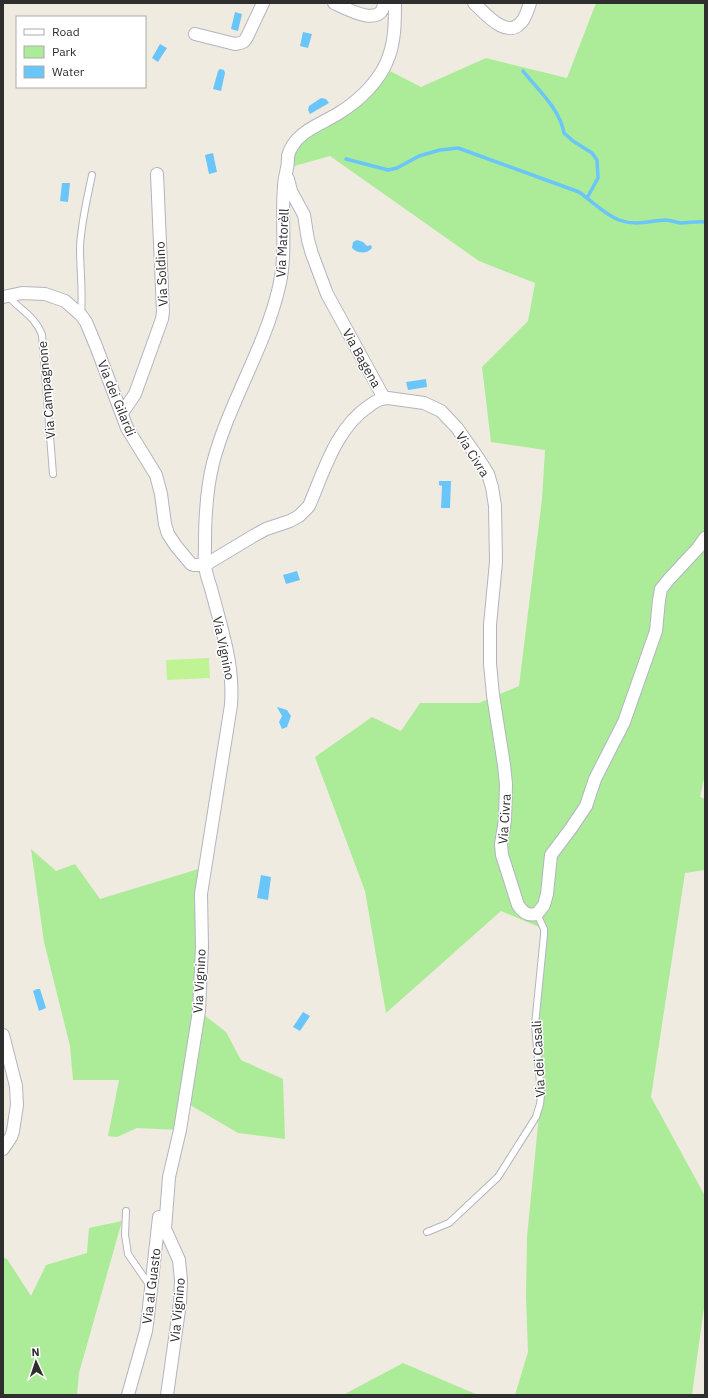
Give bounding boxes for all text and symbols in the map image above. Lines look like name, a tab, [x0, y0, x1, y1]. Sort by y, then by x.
legend	[16, 16, 146, 88]
text: Road	[52, 24, 80, 39]
text: Park	[52, 44, 77, 59]
text: Water	[52, 64, 85, 79]
street label: Via Matorèll	[272, 208, 293, 278]
street label: Via Soldino	[151, 241, 172, 307]
street label: Via Bagena	[338, 326, 385, 391]
street label: Via Campagnone	[34, 340, 59, 440]
street label: Via dei Gilardi	[94, 358, 139, 439]
street label: Via Civra	[452, 428, 493, 480]
street label: Via Vignino	[208, 615, 239, 681]
street label: Via Civra	[494, 793, 515, 845]
street label: Via Vignino	[189, 948, 210, 1014]
street label: Via dei Casali	[528, 1020, 549, 1098]
street label: Via al Guasto	[138, 1247, 165, 1325]
street label: Via Vignino	[166, 1277, 189, 1343]
north arrow	[16, 1342, 56, 1382]
text: N	[31, 1345, 40, 1359]

